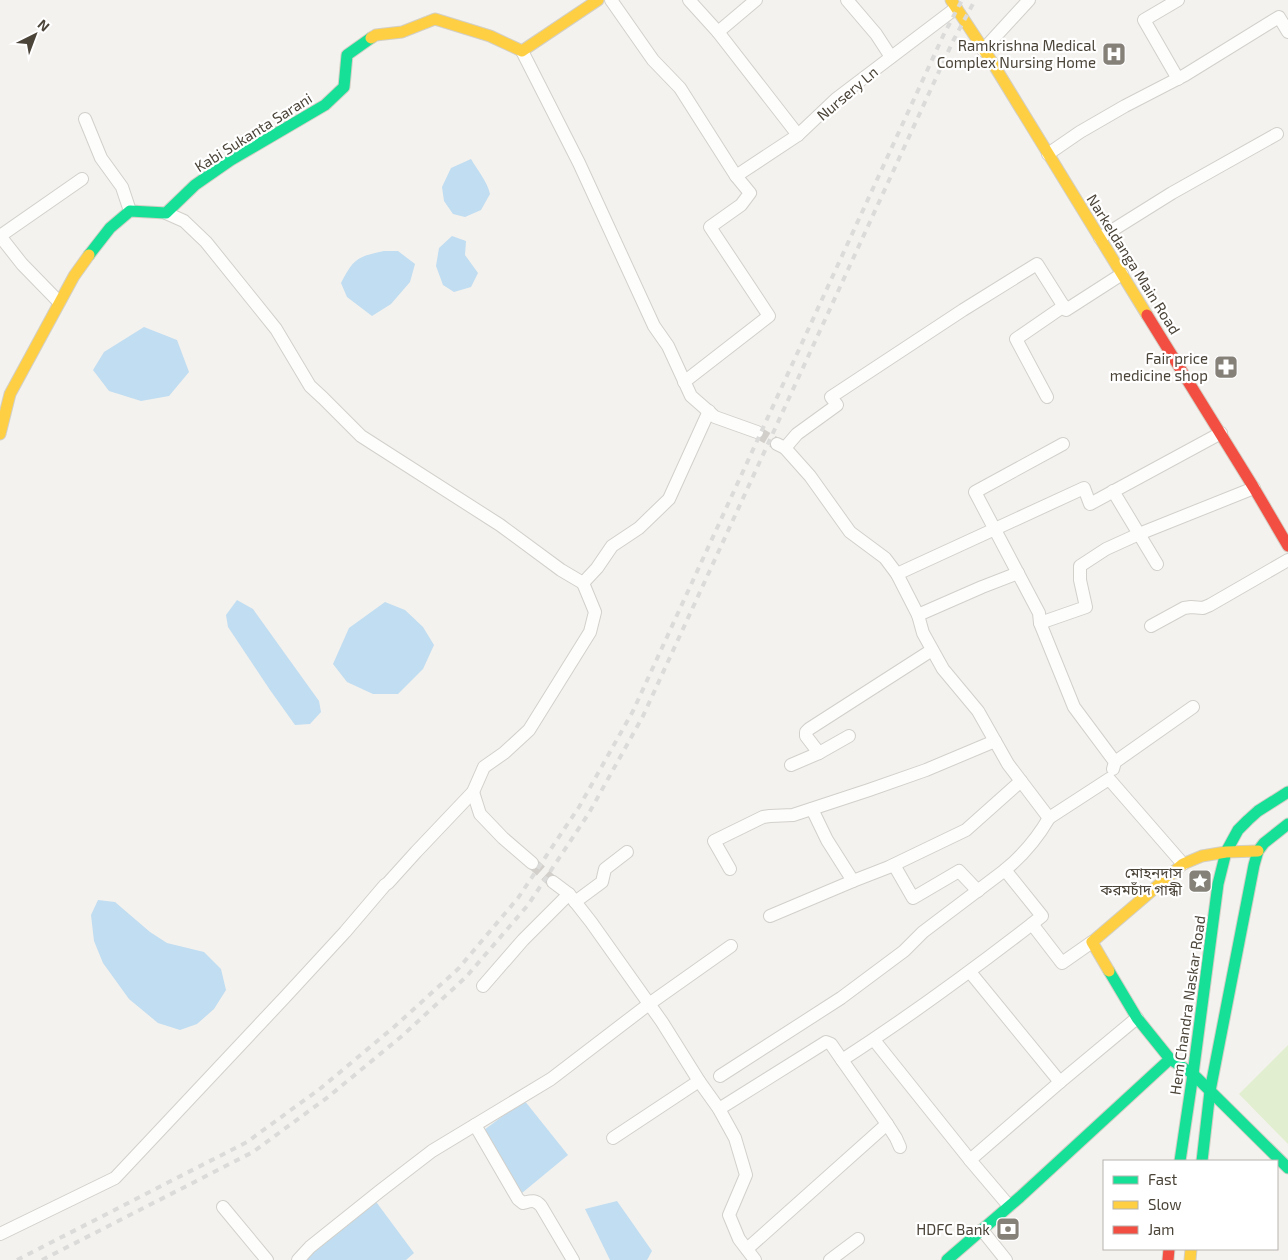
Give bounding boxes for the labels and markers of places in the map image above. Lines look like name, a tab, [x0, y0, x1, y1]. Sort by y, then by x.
place label: Ramkrishna Medical Complex Nursing Home	[937, 36, 1097, 71]
hospital icon: Ramkrishna Medical Complex Nursing Home	[1101, 41, 1127, 67]
place label: Fair price medicine shop	[1110, 349, 1208, 384]
pharmacy icon: Fair price medicine shop	[1213, 354, 1239, 380]
place label: মোহনদাস করমচাঁদ গান্ধী	[1099, 863, 1183, 898]
place icon: মোহনদাস করমচাঁদ গান্ধী	[1187, 868, 1213, 894]
bank icon: HDFC Bank	[995, 1216, 1021, 1242]
place label: HDFC Bank	[916, 1220, 990, 1238]

